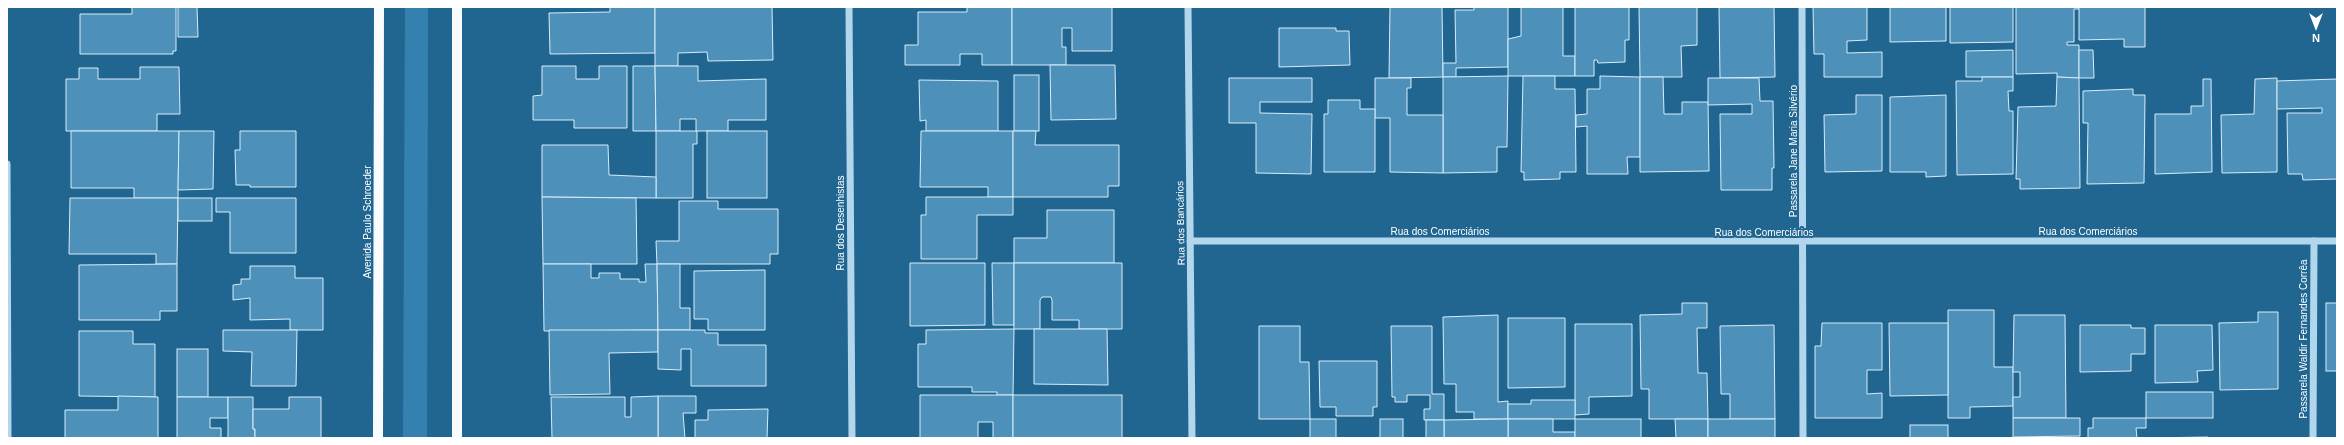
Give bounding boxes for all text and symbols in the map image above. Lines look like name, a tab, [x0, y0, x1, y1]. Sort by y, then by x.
north arrow	[2296, 8, 2336, 48]
text: N	[2312, 32, 2320, 44]
street label: Passarela Jane Maria Silvério	[1788, 84, 1799, 217]
street label: Avenida Paulo Schroeder	[362, 165, 373, 279]
street label: Rua dos Desenhistas	[835, 175, 846, 271]
street label: Rua dos Bancários	[1174, 181, 1187, 265]
street label: Rua dos Comerciários	[1391, 226, 1489, 237]
street label: Rua dos Comerciários	[2039, 226, 2137, 237]
street label: Rua dos Comerciários	[1715, 227, 1813, 238]
street label: Passarela Waldir Fernandes Corrêa	[2298, 259, 2309, 419]

